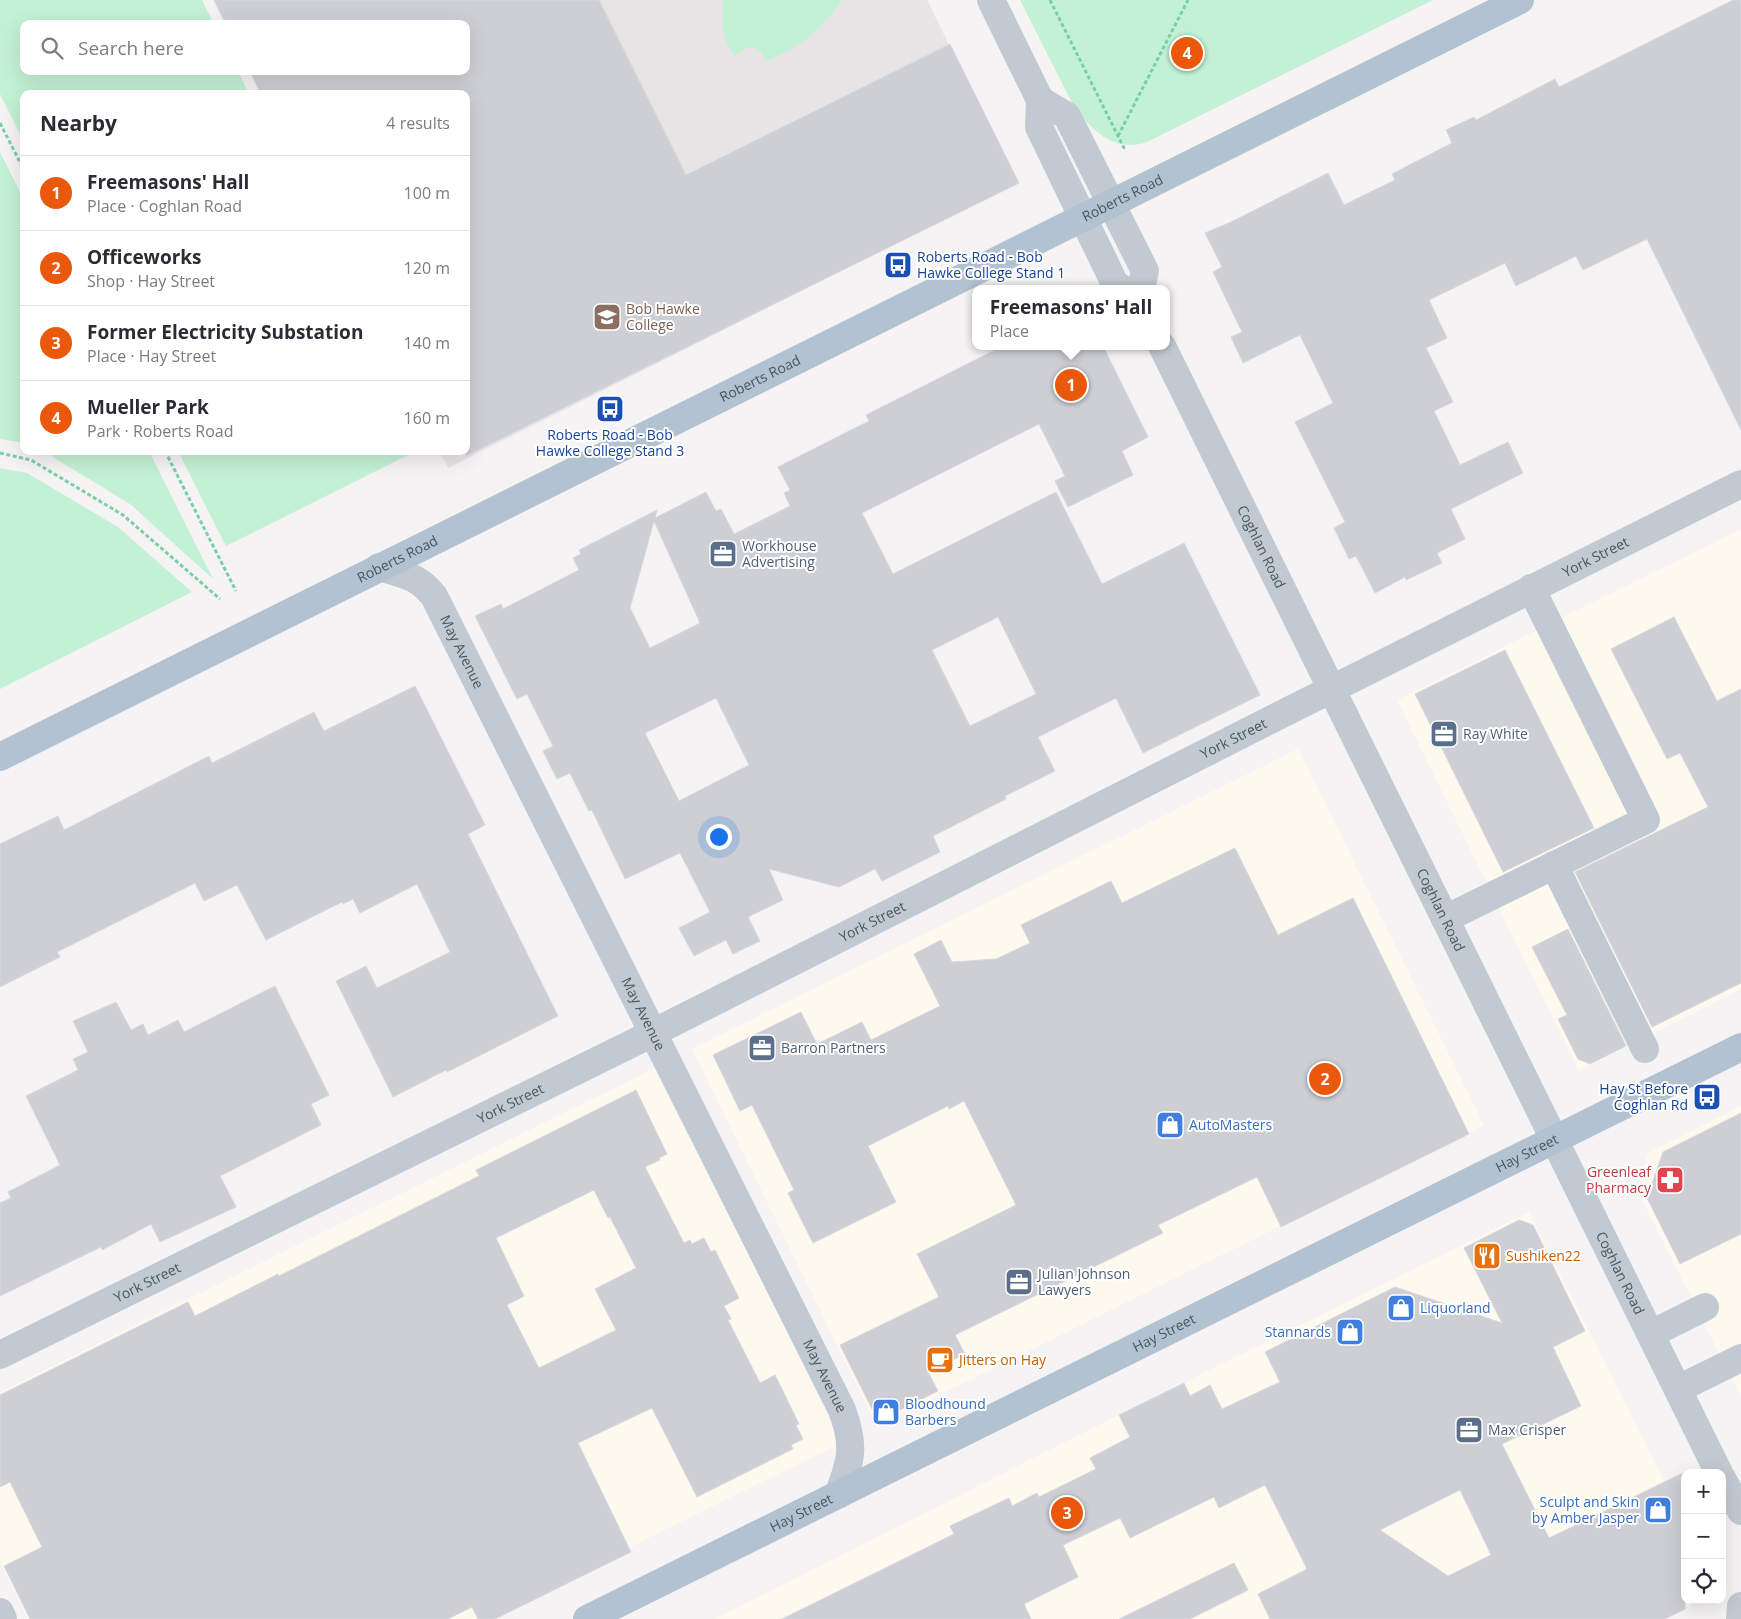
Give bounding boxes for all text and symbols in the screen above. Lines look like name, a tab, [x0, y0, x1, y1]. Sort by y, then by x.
search box	[20, 20, 470, 75]
icon: search	[38, 34, 66, 62]
pin: 4	[1171, 34, 1203, 72]
text: Search here	[78, 35, 184, 61]
text: Nearby	[40, 109, 117, 137]
text: 4 results	[386, 112, 450, 134]
text: Freemasons' Hall	[87, 169, 249, 195]
street label: Roberts Road	[1079, 169, 1166, 226]
text: 1	[51, 182, 61, 204]
text: 100 m	[404, 182, 450, 204]
text: Place · Coghlan Road	[87, 195, 242, 217]
text: Officeworks	[87, 244, 202, 270]
place label: Roberts Road - Bob Hawke College Stand 1	[917, 247, 1065, 282]
bus stop icon: Roberts Road - Bob Hawke College Stand 1	[883, 250, 913, 280]
text: 2	[51, 257, 61, 279]
text: 120 m	[404, 257, 450, 279]
text: Shop · Hay Street	[87, 270, 215, 292]
popup	[972, 285, 1170, 350]
text: Freemasons' Hall	[990, 294, 1152, 320]
place label: Bob Hawke College	[626, 299, 700, 334]
school or university icon: Bob Hawke College	[592, 302, 622, 332]
text: Former Electricity Substation	[87, 319, 363, 345]
text: Place	[990, 320, 1029, 342]
text: 3	[51, 332, 61, 354]
text: 140 m	[404, 332, 450, 354]
text: Place · Hay Street	[87, 345, 216, 367]
street label: Roberts Road	[716, 350, 803, 406]
pin: 1	[1055, 366, 1087, 404]
text: Mueller Park	[87, 394, 209, 420]
bus stop icon: Roberts Road - Bob Hawke College Stand 3	[595, 394, 625, 424]
text: 4	[51, 407, 61, 429]
text: 160 m	[404, 407, 450, 429]
text: Park · Roberts Road	[87, 420, 233, 442]
place label: Roberts Road - Bob Hawke College Stand 3	[536, 425, 684, 460]
street label: Coghlan Road	[1233, 502, 1290, 591]
street label: Roberts Road	[354, 531, 441, 587]
street label: York Street	[1559, 532, 1632, 581]
place label: Workhouse Advertising	[742, 536, 817, 571]
office icon: Workhouse Advertising	[708, 539, 738, 569]
street label: May Avenue	[436, 612, 489, 692]
street label: York Street	[1197, 713, 1270, 763]
office icon: Ray White	[1429, 719, 1459, 749]
place label: Ray White	[1463, 724, 1528, 743]
your location	[706, 824, 732, 850]
street label: Coghlan Road	[1413, 865, 1470, 954]
street label: York Street	[836, 896, 909, 946]
street label: May Avenue	[618, 974, 670, 1054]
office icon: Barron Partners	[747, 1033, 777, 1063]
place label: Barron Partners	[781, 1038, 886, 1057]
pin: 2	[1309, 1060, 1341, 1098]
street label: York Street	[474, 1079, 547, 1127]
place label: Hay St Before Coghlan Rd	[1599, 1079, 1688, 1114]
bus stop icon: Hay St Before Coghlan Rd	[1692, 1082, 1722, 1112]
shop icon: AutoMasters	[1155, 1110, 1185, 1140]
place label: AutoMasters	[1189, 1115, 1272, 1134]
street label: Hay Street	[1492, 1129, 1561, 1176]
place label: Greenleaf Pharmacy	[1586, 1162, 1652, 1197]
pharmacy icon: Greenleaf Pharmacy	[1655, 1165, 1685, 1195]
street label: Coghlan Road	[1592, 1228, 1649, 1317]
restaurant icon: Sushiken22	[1472, 1241, 1502, 1271]
place label: Sushiken22	[1506, 1246, 1581, 1265]
street label: York Street	[110, 1258, 183, 1307]
place label: Julian Johnson Lawyers	[1036, 1264, 1130, 1299]
office icon: Julian Johnson Lawyers	[1004, 1267, 1034, 1297]
shop icon: Liquorland	[1386, 1293, 1416, 1323]
place label: Liquorland	[1420, 1298, 1491, 1317]
street label: Hay Street	[1129, 1309, 1198, 1356]
shop icon: Stannards	[1335, 1317, 1365, 1347]
place label: Stannards	[1265, 1322, 1331, 1341]
street label: May Avenue	[799, 1336, 852, 1416]
cafe icon: Jitters on Hay	[925, 1345, 955, 1375]
place label: Jitters on Hay	[957, 1350, 1047, 1369]
place label: Bloodhound Barbers	[905, 1394, 986, 1429]
shop icon: Bloodhound Barbers	[871, 1397, 901, 1427]
office icon: Max Crisper	[1454, 1415, 1484, 1445]
place label: Max Crisper	[1488, 1420, 1567, 1439]
map controls	[1681, 1469, 1726, 1604]
button: +	[1681, 1469, 1726, 1514]
street label: Hay Street	[766, 1489, 836, 1536]
place label: Sculpt and Skin by Amber Jasper	[1532, 1492, 1639, 1527]
pin: 3	[1051, 1494, 1083, 1532]
shop icon: Sculpt and Skin by Amber Jasper	[1643, 1495, 1673, 1525]
button: −	[1681, 1514, 1726, 1559]
button: locate	[1681, 1559, 1726, 1604]

